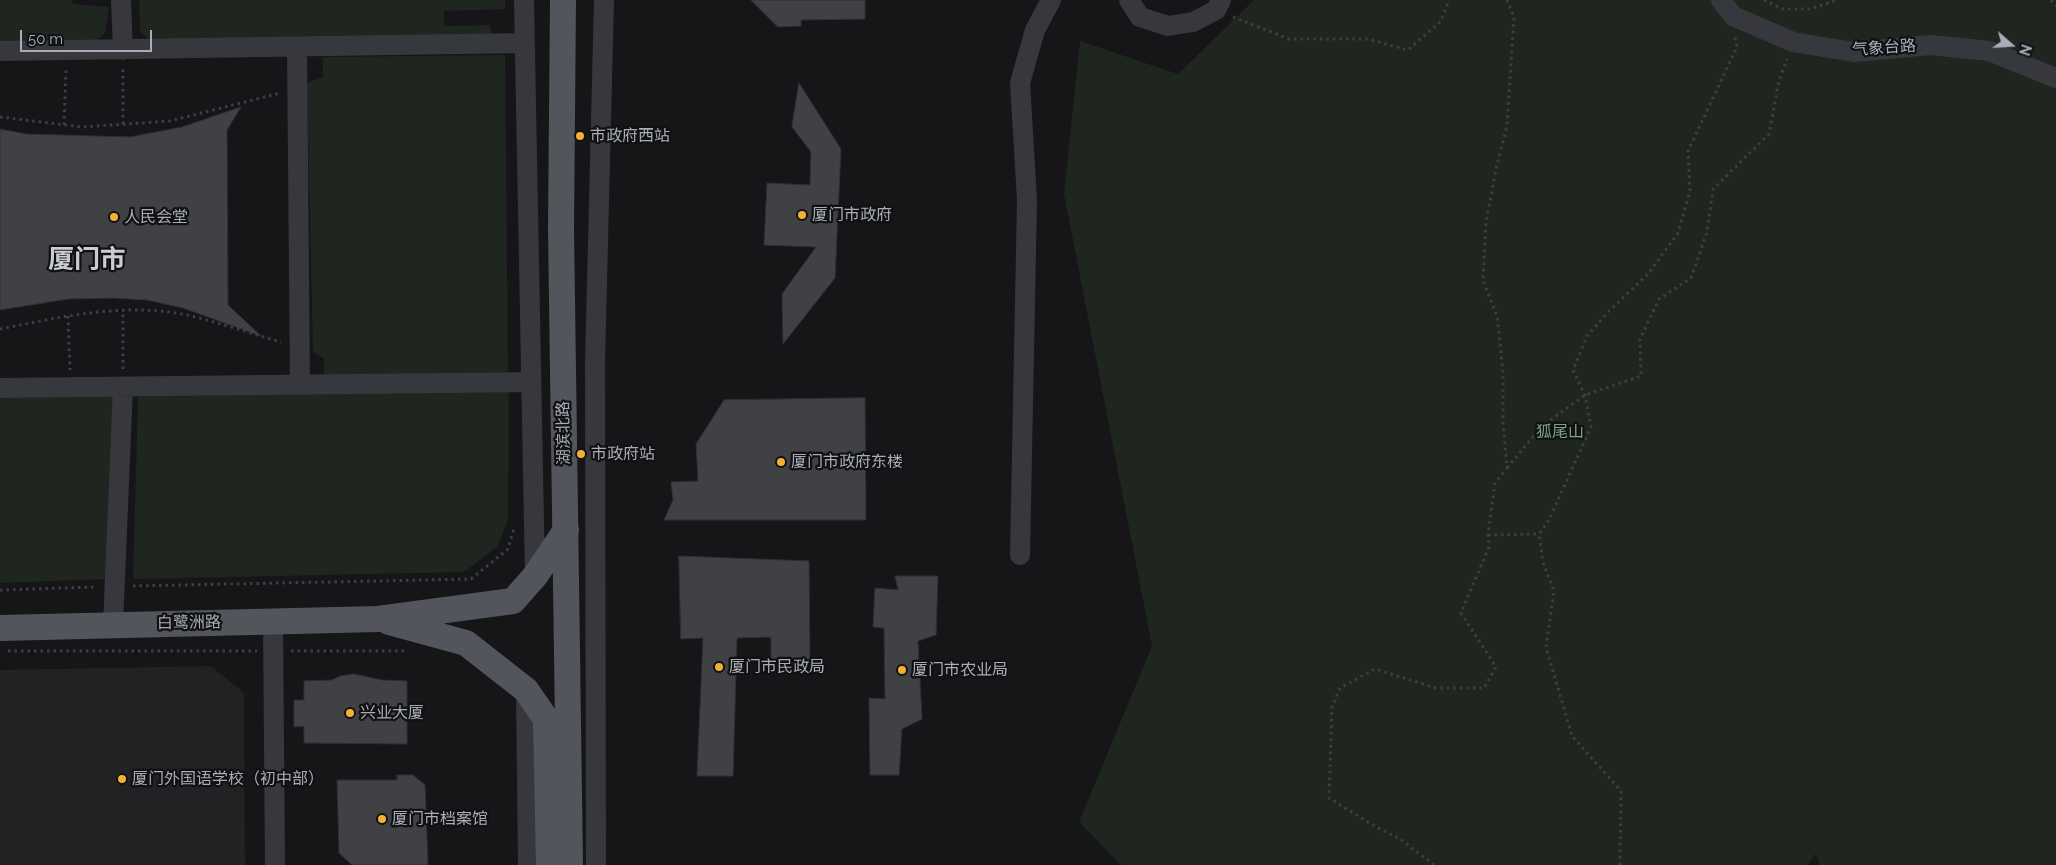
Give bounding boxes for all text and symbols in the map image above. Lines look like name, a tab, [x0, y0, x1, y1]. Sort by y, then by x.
scale bar	[22, 20, 155, 52]
north arrow	[1986, 20, 2036, 70]
text: 50 m	[28, 30, 63, 48]
street label: 气象台路	[1851, 36, 1917, 60]
text: N	[2016, 42, 2034, 58]
place label: 市政府西站	[590, 126, 670, 146]
marker: 市政府西站	[574, 130, 586, 142]
place label: 厦门市政府	[812, 205, 892, 225]
place label: 人民会堂	[124, 207, 188, 227]
marker: 厦门市政府	[796, 209, 808, 221]
marker: 人民会堂	[108, 211, 120, 223]
district label: 厦门市	[48, 244, 126, 276]
street label: 湖滨北路	[554, 401, 574, 465]
park label: 狐尾山	[1536, 422, 1584, 442]
place label: 市政府站	[591, 444, 655, 464]
marker: 市政府站	[575, 448, 587, 460]
place label: 厦门市政府东楼	[791, 452, 903, 472]
marker: 厦门市政府东楼	[775, 456, 787, 468]
street label: 白鹭洲路	[157, 613, 221, 633]
place label: 厦门市民政局	[729, 657, 825, 677]
place label: 厦门市农业局	[912, 660, 1008, 680]
marker: 厦门市民政局	[713, 661, 725, 673]
marker: 厦门市农业局	[896, 664, 908, 676]
place label: 兴业大厦	[360, 703, 424, 723]
marker: 兴业大厦	[344, 707, 356, 719]
place label: 厦门外国语学校（初中部）	[132, 769, 324, 789]
marker: 厦门外国语学校（初中部）	[116, 773, 128, 785]
place label: 厦门市档案馆	[392, 809, 488, 829]
marker: 厦门市档案馆	[376, 813, 388, 825]

